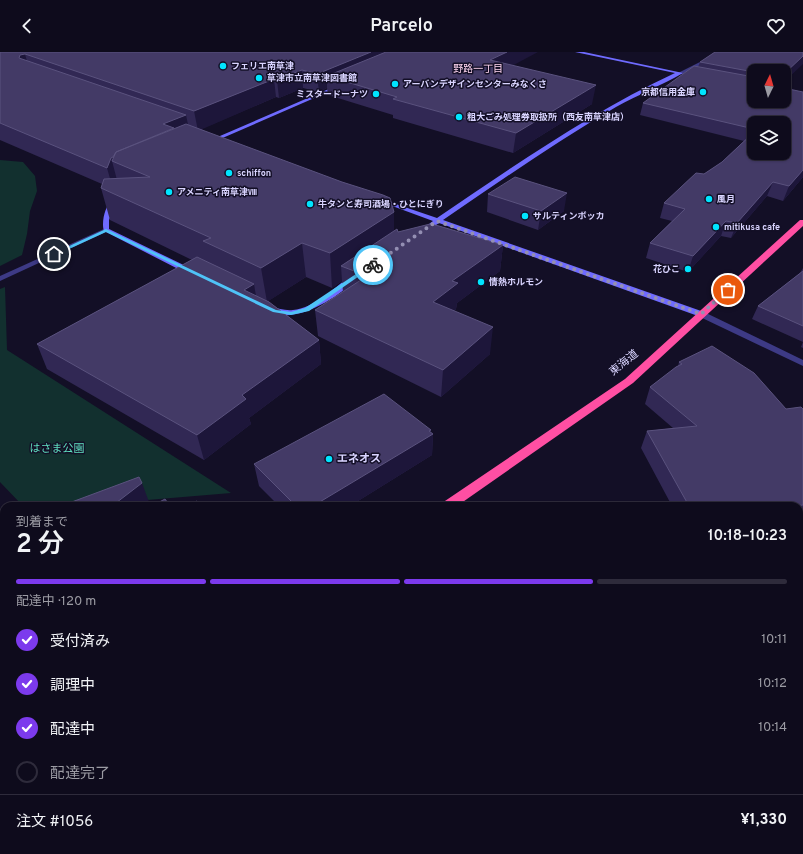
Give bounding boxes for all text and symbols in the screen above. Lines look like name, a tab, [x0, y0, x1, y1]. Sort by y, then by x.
icon: back	[16, 15, 38, 37]
text: Parcelo	[370, 15, 433, 38]
icon: heart	[765, 15, 787, 37]
marker: フェリエ南草津	[218, 61, 228, 71]
place label: フェリエ南草津	[231, 61, 294, 72]
district label: 野路一丁目	[453, 63, 503, 76]
north arrow	[747, 64, 791, 108]
map controls	[747, 64, 791, 160]
marker: 草津市立南草津図書館	[254, 73, 264, 83]
place label: 草津市立南草津図書館	[267, 73, 357, 84]
place label: アーバンデザインセンターみなくさ	[403, 78, 547, 90]
marker: アーバンデザインセンターみなくさ	[390, 79, 400, 89]
place label: 京都信用金庫	[641, 87, 695, 98]
marker: 京都信用金庫	[698, 87, 708, 97]
place label: ミスタードーナツ	[296, 89, 368, 100]
marker: ミスタードーナツ	[371, 89, 381, 99]
marker: 粗大ごみ処理券取扱所（西友南草津店）	[454, 112, 464, 122]
place label: 粗大ごみ処理券取扱所（西友南草津店）	[467, 112, 629, 123]
button: layers	[747, 116, 791, 160]
marker: schiffon	[224, 168, 234, 178]
place label: schiffon	[237, 168, 271, 179]
marker: アメニティ南草津Ⅷ	[164, 187, 174, 197]
place label: アメニティ南草津Ⅷ	[177, 187, 257, 198]
marker: 風月	[704, 194, 714, 204]
place label: 風月	[717, 194, 735, 205]
marker: 牛タンと寿司酒場・ひとにぎり	[305, 199, 315, 209]
place label: 牛タンと寿司酒場・ひとにぎり	[318, 199, 444, 210]
marker: サルティンボッカ	[520, 211, 530, 221]
place label: サルティンボッカ	[533, 211, 604, 222]
marker: mitikusa cafe	[711, 222, 721, 232]
place label: mitikusa cafe	[724, 222, 780, 233]
pin	[37, 237, 71, 271]
icon: home	[43, 243, 65, 265]
courier	[353, 245, 393, 285]
icon: bike	[362, 254, 384, 276]
place label: 花ひこ	[653, 264, 680, 275]
marker: 花ひこ	[683, 264, 693, 274]
pin	[711, 273, 745, 307]
place label: 情熱ホルモン	[488, 276, 543, 288]
marker: 情熱ホルモン	[476, 277, 486, 287]
icon: bag	[717, 279, 739, 301]
street label: 東海道	[607, 347, 641, 379]
park label: はさま公園	[30, 442, 85, 456]
place label: エネオス	[337, 452, 381, 466]
marker: エネオス	[324, 454, 334, 464]
text: 到着まで	[16, 515, 68, 531]
text: 10:18–10:23	[708, 527, 787, 546]
text: 2 分	[16, 529, 64, 562]
text: 配達中 · 120 m	[16, 594, 96, 610]
icon: check	[16, 629, 38, 651]
text: 10:11	[761, 632, 787, 648]
text: 受付済み	[50, 633, 110, 652]
icon: check	[16, 673, 38, 695]
text: 10:12	[758, 676, 787, 692]
text: 調理中	[50, 677, 95, 696]
icon: check	[16, 717, 38, 739]
text: 10:14	[758, 720, 787, 736]
text: 配達中	[50, 721, 95, 740]
text: 配達完了	[50, 765, 110, 784]
text: ¥1,330	[740, 811, 787, 830]
text: 注文 #1056	[16, 813, 93, 832]

